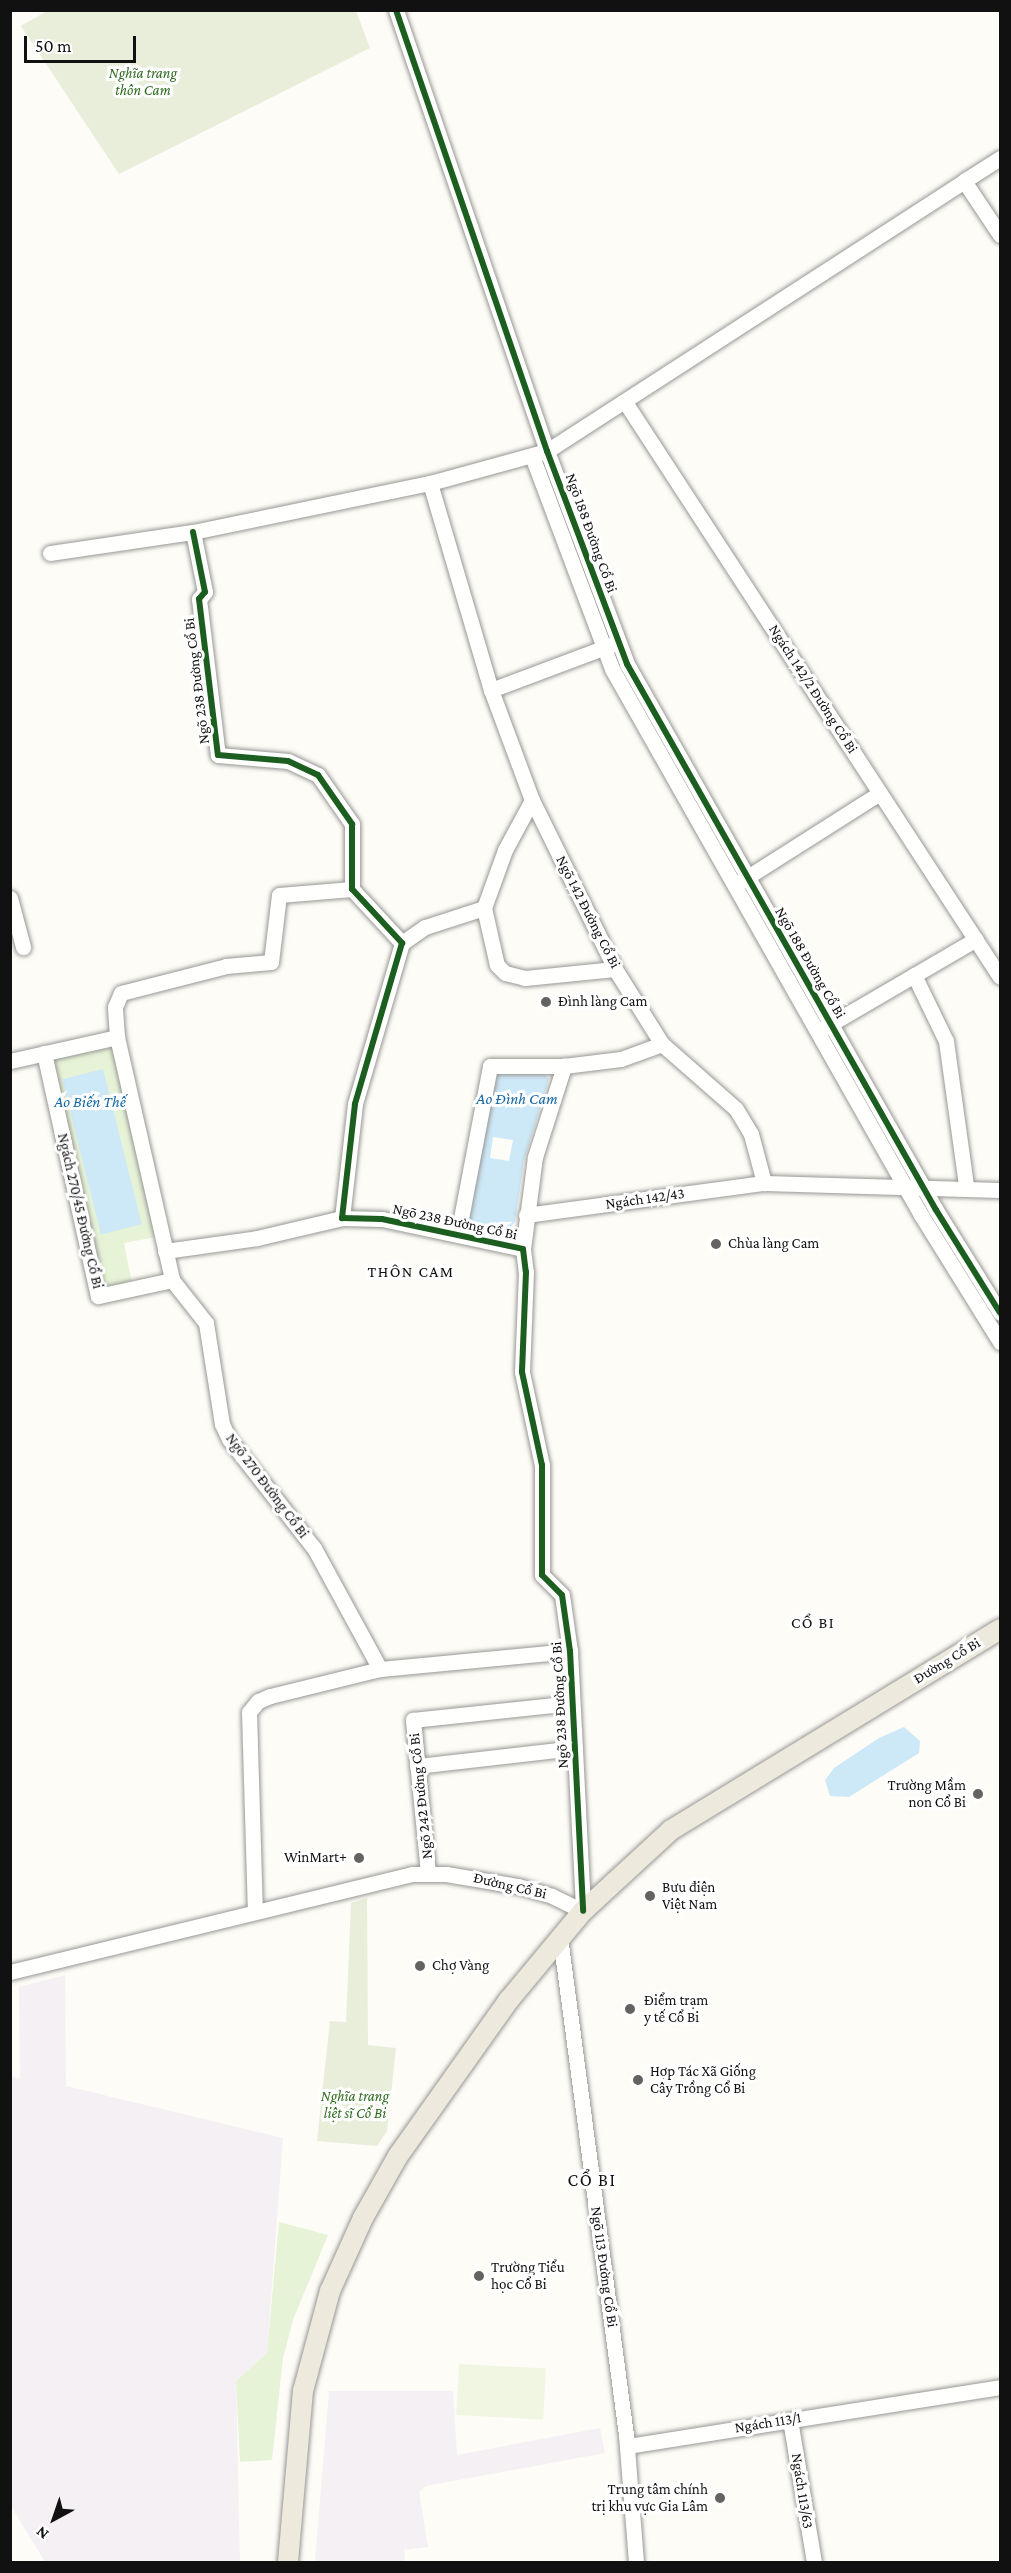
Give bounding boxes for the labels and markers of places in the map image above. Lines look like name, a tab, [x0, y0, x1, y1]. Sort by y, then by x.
place label: Đình làng Cam	[558, 993, 648, 1011]
marker: Đình làng Cam	[539, 995, 553, 1009]
place label: Chùa làng Cam	[728, 1235, 819, 1253]
marker: Chùa làng Cam	[709, 1237, 723, 1251]
place label: Trường Mầm non Cổ Bi	[888, 1776, 966, 1811]
marker: Trường Mầm non Cổ Bi	[971, 1787, 985, 1801]
place label: WinMart+	[284, 1849, 347, 1867]
marker: WinMart+	[352, 1851, 366, 1865]
place label: Bưu điện Việt Nam	[662, 1878, 717, 1913]
marker: Bưu điện Việt Nam	[643, 1889, 657, 1903]
place label: Chợ Vàng	[432, 1957, 489, 1975]
marker: Chợ Vàng	[413, 1959, 427, 1973]
place label: Điểm trạm y tế Cổ Bi	[644, 1991, 708, 2026]
marker: Điểm trạm y tế Cổ Bi	[621, 2000, 639, 2018]
place label: Hợp Tác Xã Giống Cây Trồng Cổ Bi	[650, 2062, 756, 2097]
marker: Hợp Tác Xã Giống Cây Trồng Cổ Bi	[631, 2073, 645, 2087]
place label: Trường Tiểu học Cổ Bi	[491, 2258, 565, 2293]
marker: Trường Tiểu học Cổ Bi	[472, 2269, 486, 2283]
place label: Trung tâm chính trị khu vực Gia Lâm	[591, 2480, 708, 2515]
marker: Trung tâm chính trị khu vực Gia Lâm	[713, 2491, 727, 2505]

